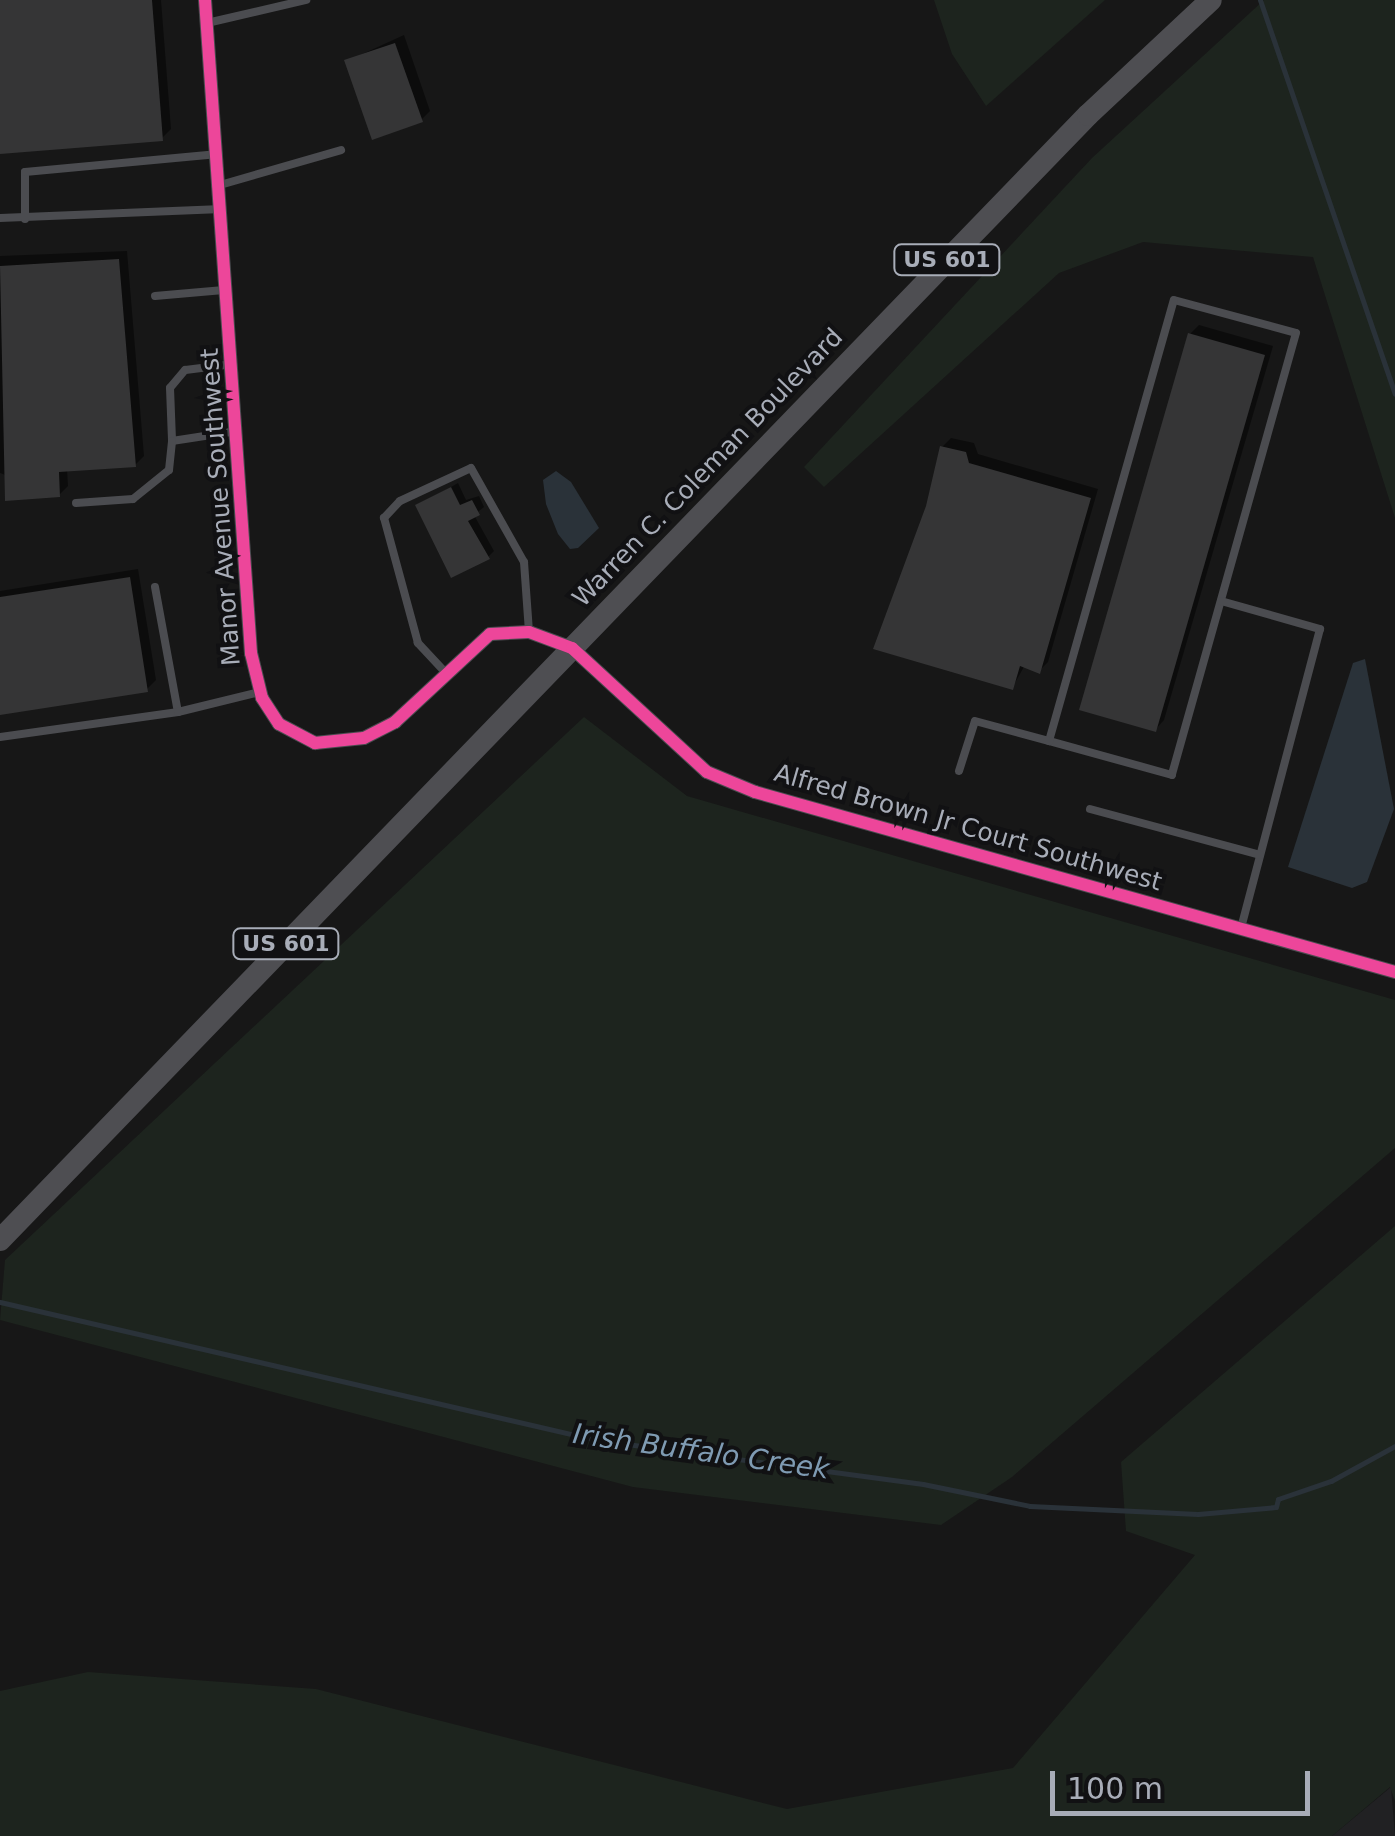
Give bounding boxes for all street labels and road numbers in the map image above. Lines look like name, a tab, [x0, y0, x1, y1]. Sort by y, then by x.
road number: US 601	[892, 243, 1002, 277]
street label: Warren C. Coleman Boulevard	[567, 323, 849, 613]
street label: Manor Avenue Southwest	[195, 347, 247, 667]
street label: Alfred Brown Jr Court Southwest	[771, 758, 1165, 898]
road number: US 601	[231, 927, 341, 961]

